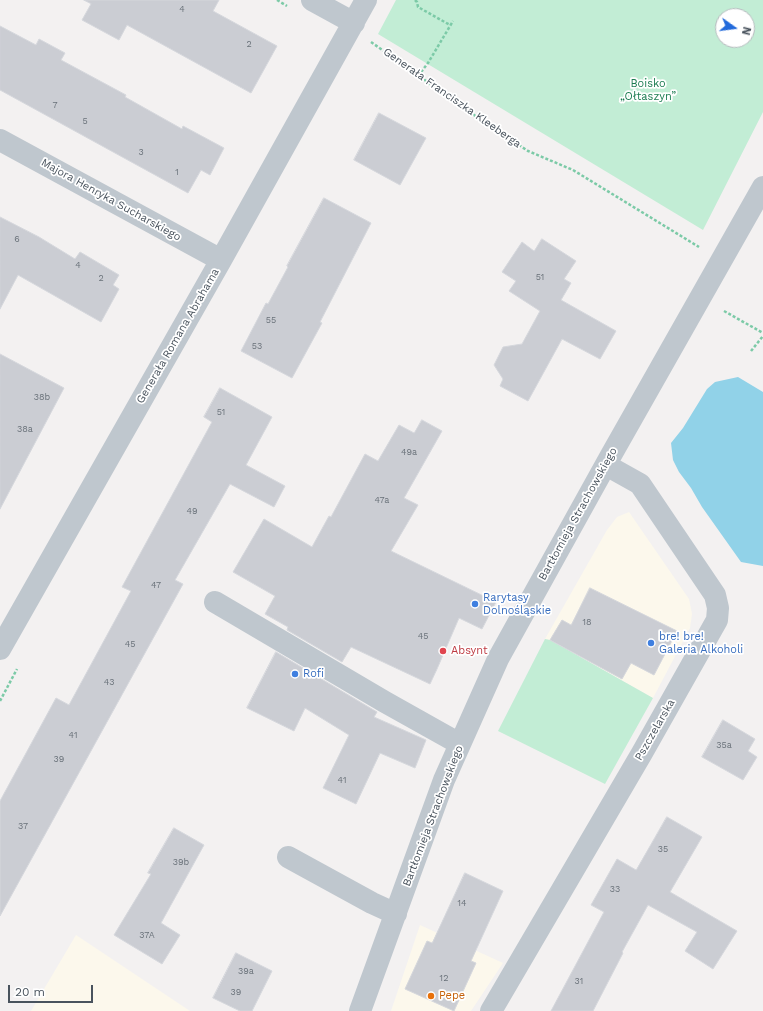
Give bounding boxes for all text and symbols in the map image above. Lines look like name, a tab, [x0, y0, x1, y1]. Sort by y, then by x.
house number: 4	[179, 4, 185, 14]
north arrow	[715, 8, 755, 48]
text: N	[739, 25, 753, 36]
house number: 2	[246, 39, 252, 49]
street label: Generała Franciszka Kleeberga	[380, 45, 524, 151]
park label: Boisko „Ołtaszyn”	[620, 77, 676, 103]
house number: 7	[52, 100, 58, 110]
house number: 5	[82, 116, 88, 126]
house number: 3	[138, 147, 144, 157]
street label: Majora Henryka Sucharskiego	[39, 156, 183, 244]
house number: 1	[175, 167, 179, 177]
house number: 6	[14, 234, 20, 244]
house number: 4	[75, 260, 81, 270]
street label: Generała Romana Abrahama	[134, 266, 222, 406]
house number: 51	[536, 272, 544, 282]
house number: 2	[98, 273, 104, 283]
house number: 55	[266, 315, 276, 325]
house number: 53	[252, 341, 262, 351]
house number: 38b	[34, 392, 50, 402]
house number: 51	[217, 407, 225, 417]
house number: 38a	[17, 424, 33, 434]
street label: Bartłomieja Strachowskiego	[536, 445, 620, 583]
house number: 49a	[401, 447, 417, 457]
house number: 47a	[375, 495, 389, 505]
house number: 49	[186, 506, 198, 516]
house number: 47	[151, 580, 161, 590]
place label: Rarytasy Dolnośląskie	[483, 591, 551, 617]
marker: Rarytasy Dolnośląskie	[470, 599, 480, 609]
house number: 18	[582, 617, 592, 627]
place label: bre! bre! Galeria Alkoholi	[659, 630, 743, 656]
house number: 45	[418, 631, 428, 641]
marker: bre! bre! Galeria Alkoholi	[646, 638, 656, 648]
house number: 45	[125, 639, 135, 649]
place label: Absynt	[451, 644, 488, 658]
marker: Absynt	[438, 646, 448, 656]
place label: Rofi	[303, 667, 324, 681]
marker: Rofi	[290, 669, 300, 679]
house number: 43	[104, 677, 114, 687]
street label: Pszczelarska	[632, 697, 678, 763]
house number: 41	[69, 730, 77, 740]
house number: 35a	[716, 740, 732, 750]
street label: Bartłomieja Strachowskiego	[400, 744, 466, 888]
house number: 39	[54, 754, 64, 764]
house number: 41	[338, 775, 346, 785]
house number: 37	[18, 821, 28, 831]
house number: 35	[658, 844, 668, 854]
house number: 39b	[173, 857, 189, 867]
house number: 33	[610, 884, 620, 894]
house number: 14	[457, 898, 467, 908]
house number: 37A	[139, 930, 155, 940]
house number: 39a	[238, 966, 254, 976]
house number: 12	[440, 973, 448, 983]
house number: 31	[575, 976, 583, 986]
scale bar	[10, 977, 95, 1003]
text: 20 m	[15, 985, 45, 999]
house number: 39	[231, 987, 241, 997]
place label: Pepe	[439, 989, 465, 1003]
marker: Pepe	[426, 991, 436, 1001]

